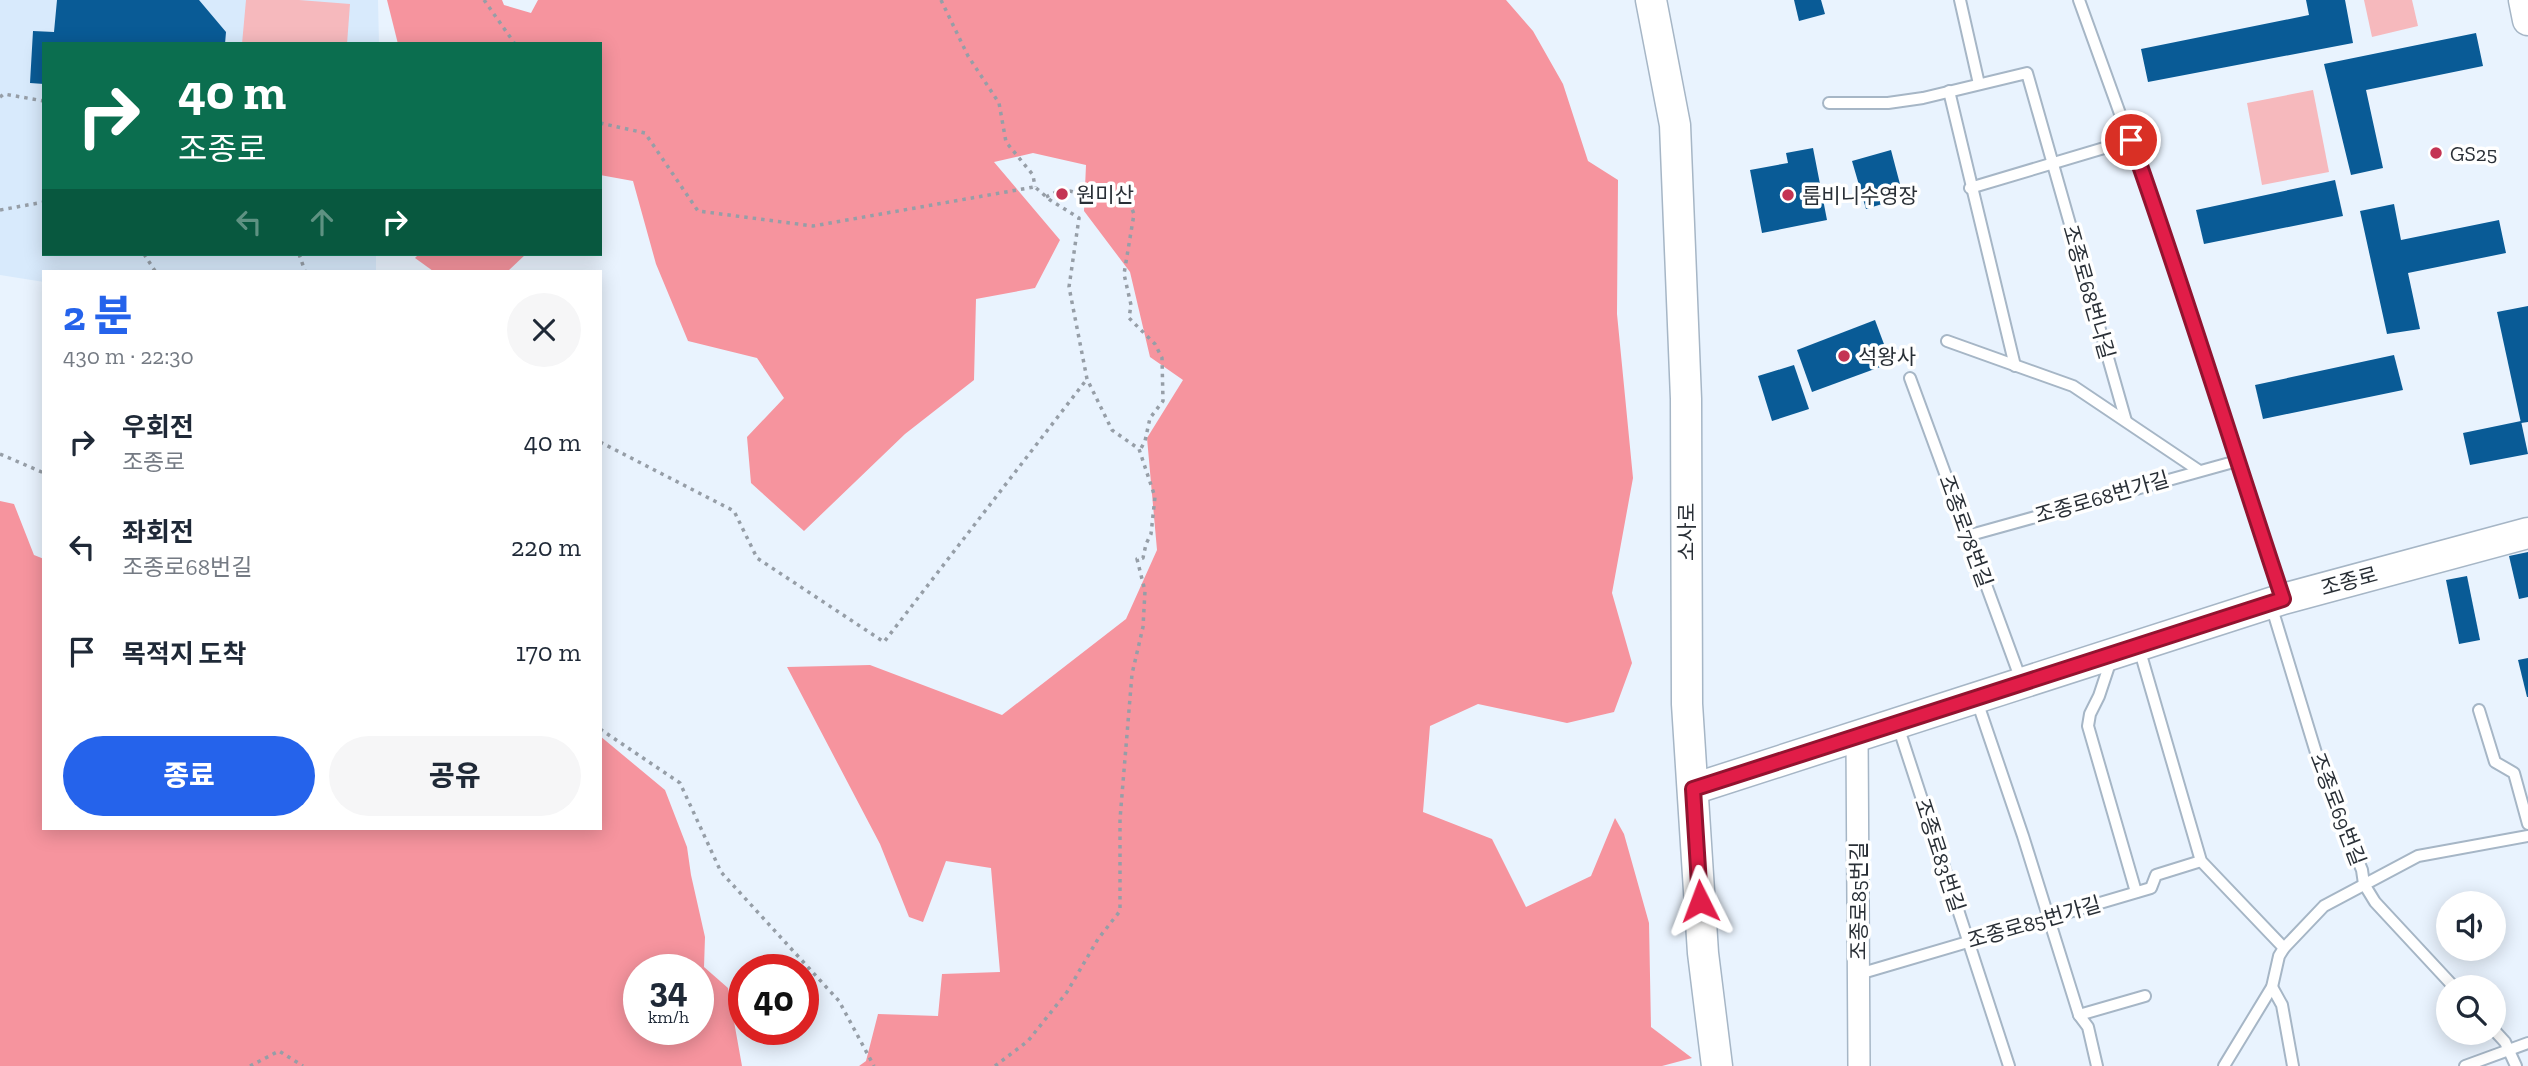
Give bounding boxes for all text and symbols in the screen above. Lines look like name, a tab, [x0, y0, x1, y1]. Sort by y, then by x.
text: 40 m	[178, 63, 286, 122]
icon: right	[63, 70, 154, 161]
pin	[2101, 110, 2161, 170]
icon: arrive	[2112, 121, 2150, 159]
text: 조종로	[178, 130, 266, 168]
place label: GS25	[2450, 141, 2497, 166]
marker: GS25	[2428, 145, 2444, 161]
place label: 원미산	[1076, 182, 1134, 207]
place label: 룸비니수영장	[1802, 183, 1918, 208]
marker: 원미산	[1054, 186, 1070, 202]
marker: 룸비니수영장	[1780, 187, 1796, 203]
icon: left	[230, 203, 268, 241]
icon: ahead	[303, 203, 341, 241]
icon: right	[376, 203, 414, 241]
street label: 조종로68번나길	[2058, 222, 2120, 362]
text: 2 분	[63, 290, 132, 341]
button: close	[507, 293, 581, 367]
text: 430 m · 22:30	[63, 342, 194, 370]
place label: 석왕사	[1858, 344, 1916, 369]
marker: 석왕사	[1836, 348, 1852, 364]
text: 우회전	[122, 411, 194, 443]
icon: right	[63, 423, 101, 461]
text: 40 m	[524, 426, 581, 458]
text: 조종로	[122, 448, 185, 476]
street label: 조종로68번가길	[2032, 466, 2172, 528]
street label: 조종로78번길	[1934, 471, 1998, 591]
street label: 소사로	[1674, 503, 1699, 561]
text: 좌회전	[122, 516, 194, 548]
icon: left	[63, 528, 101, 566]
text: 220 m	[511, 531, 581, 563]
text: 조종로68번길	[122, 553, 252, 581]
street label: 조종로	[2318, 561, 2380, 601]
icon: arrive	[63, 633, 101, 671]
text: 170 m	[516, 636, 581, 668]
text: 목적지 도착	[122, 638, 246, 670]
button: 종료	[63, 736, 315, 816]
button: 공유	[329, 736, 581, 816]
street label: 조종로69번길	[2305, 749, 2371, 869]
street label: 조종로83번길	[1910, 795, 1970, 915]
street label: 조종로85번길	[1846, 842, 1871, 960]
position arrow	[1663, 864, 1737, 938]
street label: 조종로85번가길	[1964, 891, 2104, 953]
map controls	[2436, 891, 2506, 1045]
button: sound	[2436, 891, 2506, 961]
speed limit sign: 40	[728, 954, 819, 1045]
text: 34	[649, 969, 688, 1011]
button: search	[2436, 975, 2506, 1045]
text: km/h	[648, 1006, 689, 1028]

